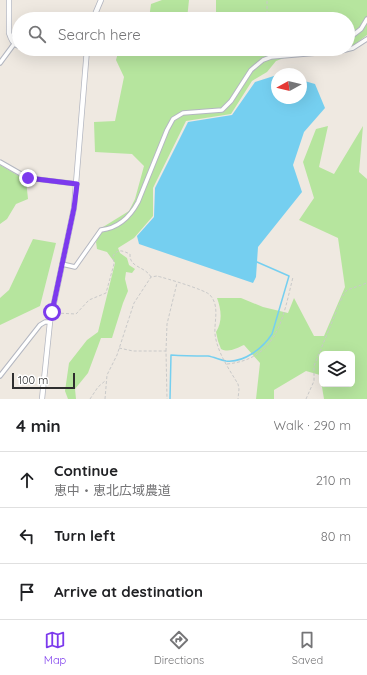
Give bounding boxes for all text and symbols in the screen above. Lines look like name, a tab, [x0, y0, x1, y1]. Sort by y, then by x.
search box	[12, 12, 355, 56]
icon: search	[26, 23, 48, 45]
text: Search here	[58, 25, 141, 44]
north arrow	[271, 68, 307, 104]
route end	[19, 169, 37, 187]
route start	[43, 303, 61, 321]
map controls	[319, 351, 355, 387]
button: layers	[319, 351, 355, 387]
scale bar	[12, 371, 75, 390]
text: 100 m	[18, 373, 48, 387]
text: 4 min	[16, 415, 61, 436]
text: Walk · 290 m	[274, 417, 351, 433]
text: Continue	[54, 461, 118, 480]
icon: ahead	[16, 469, 38, 491]
text: 210 m	[316, 472, 351, 488]
text: 恵中・恵北広域農道	[54, 482, 171, 498]
icon: left	[16, 525, 38, 547]
text: Turn left	[54, 526, 116, 545]
text: 80 m	[321, 528, 351, 544]
icon: arrive	[16, 581, 38, 603]
text: Arrive at destination	[54, 582, 203, 601]
tab: Map	[44, 629, 66, 667]
tab: Directions	[154, 629, 204, 667]
tab: Saved	[292, 629, 323, 667]

